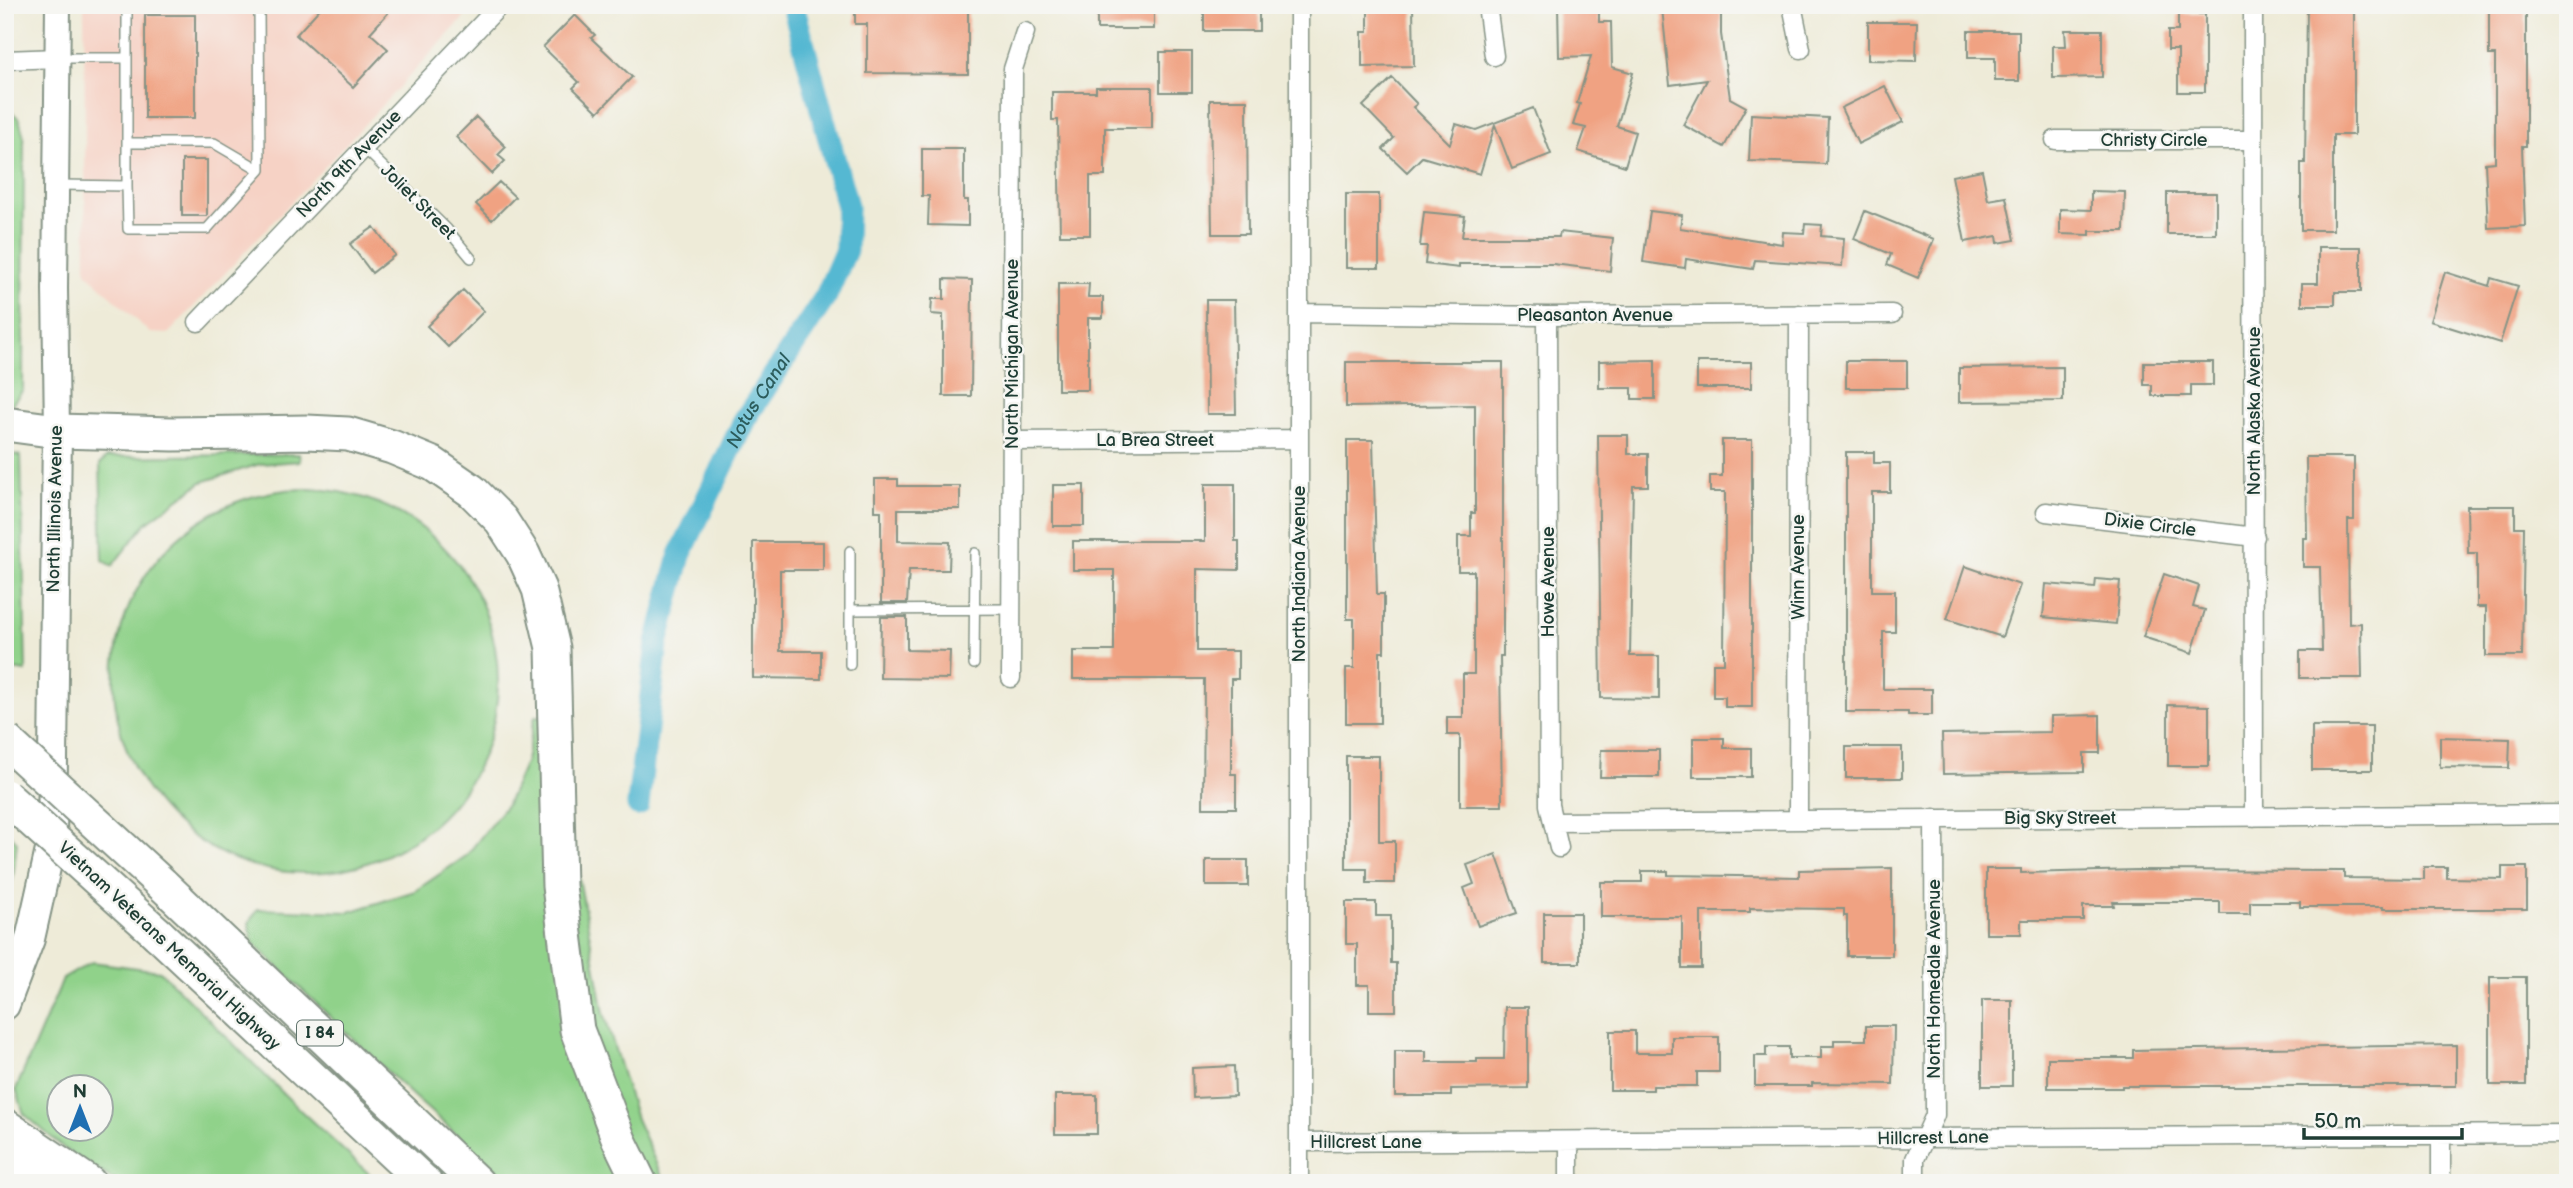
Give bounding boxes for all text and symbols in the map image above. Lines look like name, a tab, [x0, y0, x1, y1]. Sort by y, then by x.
street label: North 9th Avenue	[292, 105, 406, 222]
street label: Christy Circle	[2100, 130, 2208, 151]
street label: Joliet Street	[376, 160, 460, 244]
street label: North Michigan Avenue	[1002, 259, 1023, 449]
street label: Pleasanton Avenue	[1517, 305, 1673, 326]
street label: North Alaska Avenue	[2244, 326, 2265, 495]
water label: Notus Canal	[721, 349, 796, 452]
street label: North Illinois Avenue	[43, 425, 67, 593]
street label: La Brea Street	[1096, 430, 1215, 451]
street label: North Indiana Avenue	[1289, 485, 1310, 662]
street label: Dixie Circle	[2103, 509, 2198, 541]
street label: Winn Avenue	[1788, 514, 1809, 620]
street label: Howe Avenue	[1538, 526, 1559, 638]
street label: Big Sky Street	[2004, 808, 2117, 829]
street label: Vietnam Veterans Memorial Highway	[53, 837, 285, 1055]
street label: North Homedale Avenue	[1924, 879, 1945, 1079]
road number: I 84	[297, 1021, 343, 1046]
north arrow	[46, 1072, 116, 1142]
text: N	[73, 1081, 87, 1104]
scale bar	[2304, 1097, 2461, 1141]
text: 50 m	[2314, 1109, 2361, 1134]
street label: Hillcrest Lane	[1877, 1127, 1989, 1149]
street label: Hillcrest Lane	[1310, 1132, 1422, 1153]

